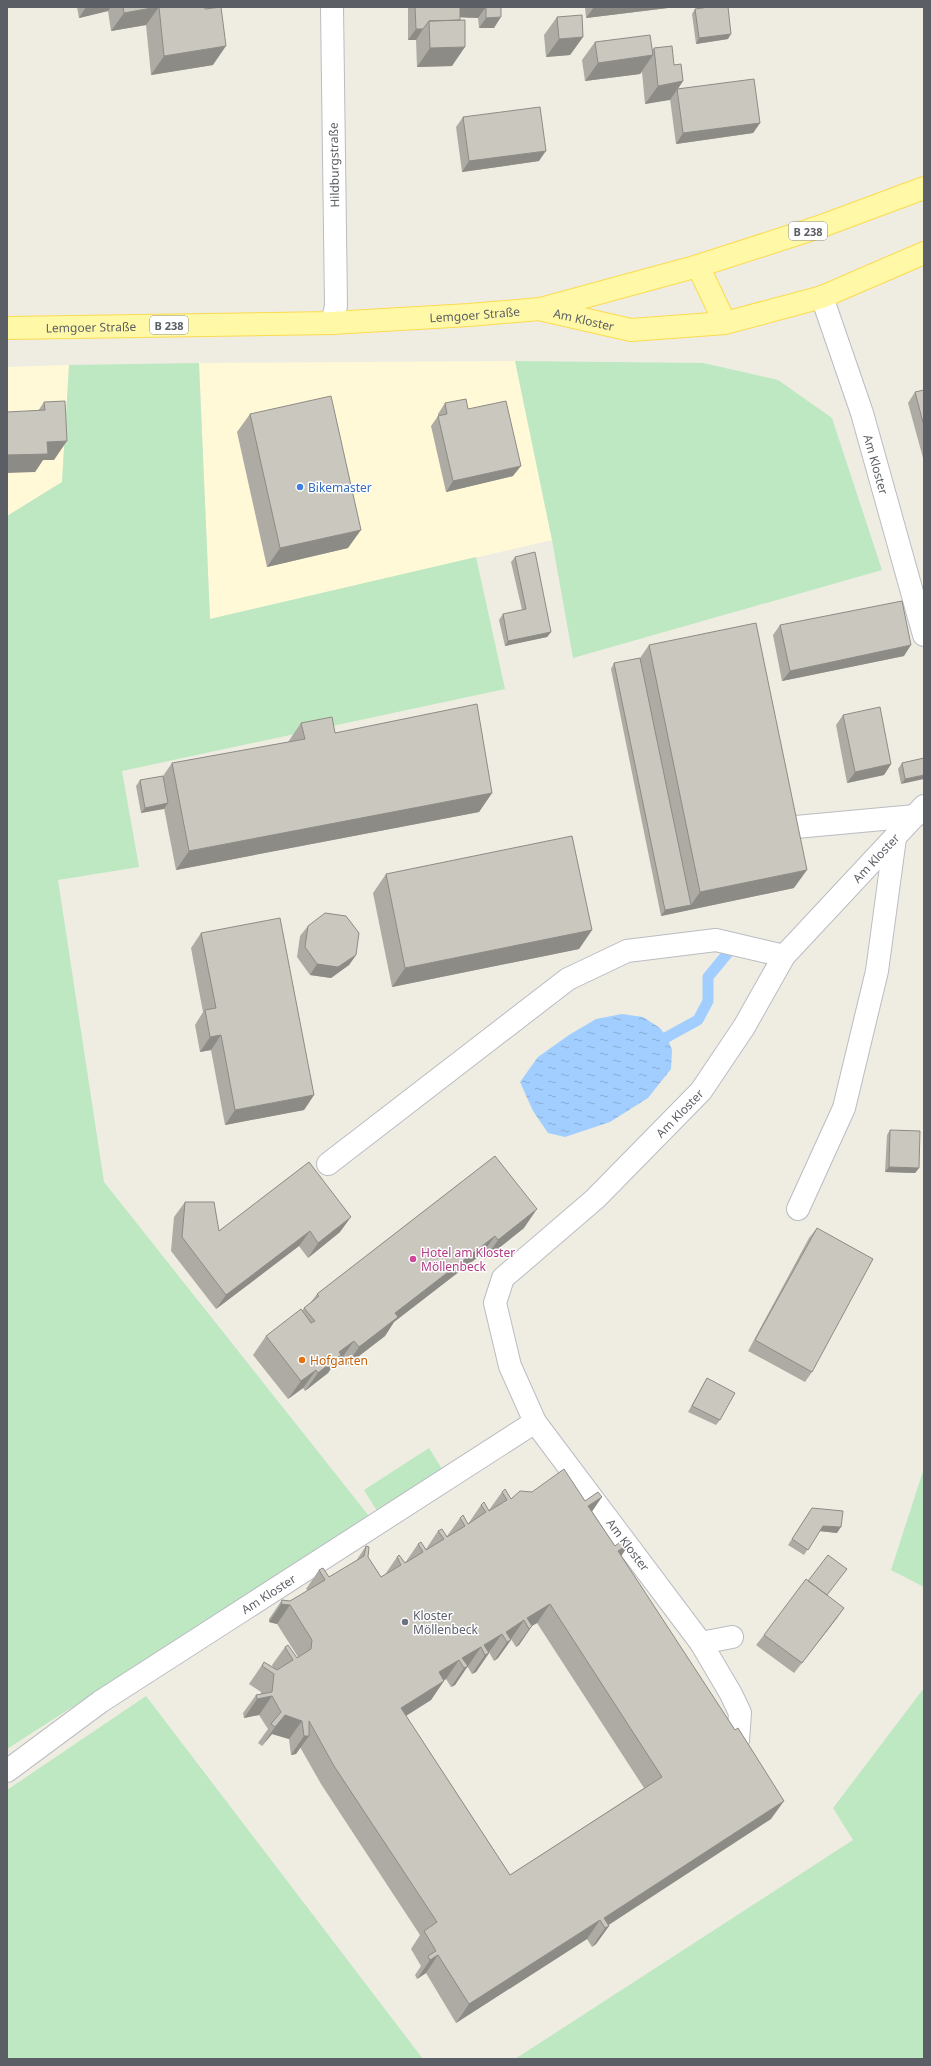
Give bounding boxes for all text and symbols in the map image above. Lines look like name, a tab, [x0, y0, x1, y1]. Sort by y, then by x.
street label: Hildburgstraße	[325, 122, 343, 208]
road number: B 238	[789, 222, 827, 240]
street label: Lemgoer Straße	[429, 302, 521, 326]
street label: Am Kloster	[552, 304, 616, 334]
road number: B 238	[150, 316, 188, 334]
street label: Lemgoer Straße	[46, 318, 137, 336]
street label: Am Kloster	[860, 432, 893, 496]
place label: Bikemaster	[308, 479, 372, 496]
marker: Bikemaster	[295, 482, 305, 492]
street label: Am Kloster	[849, 829, 903, 886]
street label: Am Kloster	[652, 1085, 707, 1141]
place label: Hotel am Kloster Möllenbeck	[421, 1244, 515, 1275]
marker: Hotel am Kloster Möllenbeck	[408, 1254, 418, 1264]
place label: Hofgarten	[310, 1352, 368, 1369]
marker: Hofgarten	[297, 1355, 307, 1365]
street label: Am Kloster	[603, 1515, 653, 1575]
street label: Am Kloster	[238, 1570, 299, 1617]
place label: Kloster Möllenbeck	[413, 1607, 478, 1638]
marker: Kloster Möllenbeck	[400, 1617, 410, 1627]

